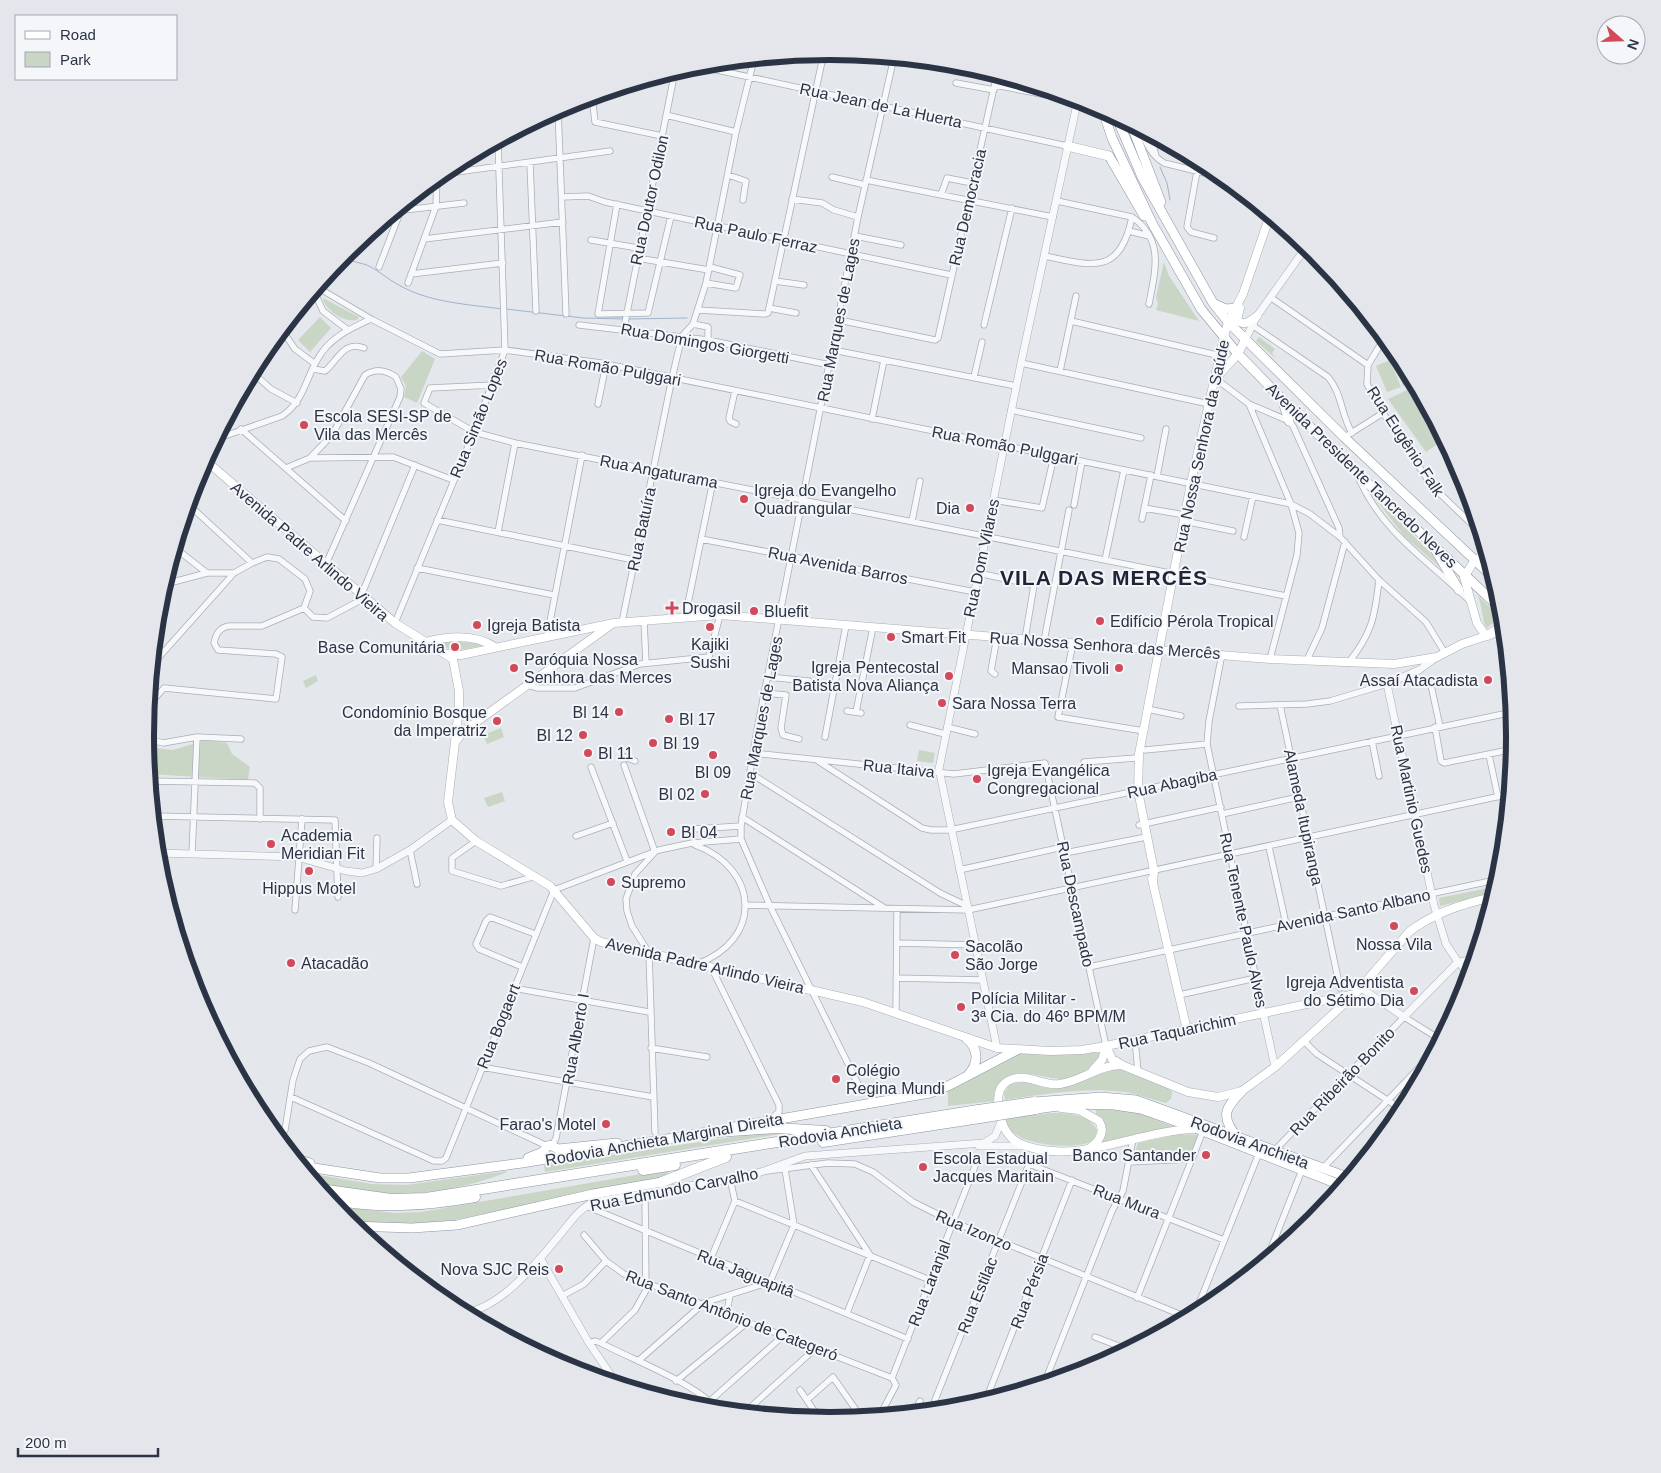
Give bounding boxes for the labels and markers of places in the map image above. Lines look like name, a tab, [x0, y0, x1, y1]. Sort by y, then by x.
place label: Escola SESI-SP de Vila das Mercês	[314, 408, 452, 443]
marker: Escola SESI-SP de Vila das Mercês	[298, 419, 310, 431]
place label: Igreja do Evangelho Quadrangular	[754, 482, 896, 517]
marker: Igreja do Evangelho Quadrangular	[738, 493, 750, 505]
place label: Dia	[936, 500, 960, 517]
marker: Dia	[964, 502, 976, 514]
place label: Drogasil	[682, 600, 741, 617]
marker: Drogasil	[666, 602, 678, 614]
place label: Bluefit	[764, 603, 809, 620]
marker: Bluefit	[748, 605, 760, 617]
place label: Edifício Pérola Tropical	[1110, 613, 1274, 630]
marker: Edifício Pérola Tropical	[1094, 615, 1106, 627]
place label: Igreja Batista	[487, 617, 580, 634]
marker: Igreja Batista	[471, 619, 483, 631]
marker: Kajiki Sushi	[704, 621, 716, 633]
place label: Smart Fit	[901, 629, 966, 646]
marker: Smart Fit	[885, 631, 897, 643]
place label: Kajiki Sushi	[690, 636, 730, 671]
place label: Base Comunitária	[318, 639, 445, 656]
marker: Base Comunitária	[449, 641, 461, 653]
place label: Paróquia Nossa Senhora das Merces	[524, 651, 672, 686]
place label: Igreja Pentecostal Batista Nova Aliança	[792, 659, 939, 694]
place label: Mansao Tivoli	[1011, 660, 1109, 677]
marker: Paróquia Nossa Senhora das Merces	[508, 662, 520, 674]
marker: Mansao Tivoli	[1113, 662, 1125, 674]
marker: Igreja Pentecostal Batista Nova Aliança	[943, 670, 955, 682]
place label: Assaí Atacadista	[1360, 672, 1478, 689]
marker: Assaí Atacadista	[1482, 674, 1494, 686]
place label: Sara Nossa Terra	[952, 695, 1076, 712]
marker: Sara Nossa Terra	[936, 697, 948, 709]
place label: Condomínio Bosque da Imperatriz	[342, 704, 487, 739]
place label: Bl 14	[573, 704, 609, 721]
marker: Bl 14	[613, 706, 625, 718]
place label: Bl 17	[679, 711, 716, 728]
marker: Bl 17	[663, 713, 675, 725]
marker: Condomínio Bosque da Imperatriz	[491, 715, 503, 727]
place label: Bl 12	[537, 727, 573, 744]
marker: Bl 12	[577, 729, 589, 741]
place label: Bl 19	[663, 735, 700, 752]
marker: Bl 19	[647, 737, 659, 749]
place label: Bl 11	[598, 745, 633, 762]
marker: Bl 11	[582, 747, 594, 759]
marker: Bl 09	[707, 749, 719, 761]
place label: Igreja Evangélica Congregacional	[987, 762, 1110, 797]
place label: Bl 09	[695, 764, 731, 781]
marker: Igreja Evangélica Congregacional	[971, 773, 983, 785]
place label: Bl 02	[659, 786, 695, 803]
marker: Bl 02	[699, 788, 711, 800]
place label: Bl 04	[681, 824, 718, 841]
marker: Bl 04	[665, 826, 677, 838]
place label: Academia Meridian Fit	[281, 827, 365, 862]
marker: Academia Meridian Fit	[265, 838, 277, 850]
marker: Hippus Motel	[303, 865, 315, 877]
place label: Supremo	[621, 874, 686, 891]
marker: Supremo	[605, 876, 617, 888]
place label: Hippus Motel	[262, 880, 356, 897]
marker: Nossa Vila	[1388, 920, 1400, 932]
place label: Nossa Vila	[1356, 936, 1432, 953]
place label: Sacolão São Jorge	[965, 938, 1038, 973]
marker: Sacolão São Jorge	[949, 949, 961, 961]
place label: Atacadão	[301, 955, 369, 972]
marker: Atacadão	[285, 957, 297, 969]
place label: Igreja Adventista do Sétimo Dia	[1286, 974, 1404, 1009]
marker: Igreja Adventista do Sétimo Dia	[1408, 985, 1420, 997]
place label: Polícia Militar - 3ª Cia. do 46º BPM/M	[971, 990, 1126, 1025]
marker: Polícia Militar - 3ª Cia. do 46º BPM/M	[955, 1001, 967, 1013]
place label: Colégio Regina Mundi	[846, 1062, 945, 1097]
marker: Colégio Regina Mundi	[830, 1073, 842, 1085]
place label: Farao's Motel	[500, 1116, 596, 1133]
marker: Farao's Motel	[600, 1118, 612, 1130]
place label: Banco Santander	[1072, 1147, 1197, 1164]
marker: Banco Santander	[1200, 1149, 1212, 1161]
place label: Escola Estadual Jacques Maritain	[933, 1150, 1054, 1185]
marker: Escola Estadual Jacques Maritain	[917, 1161, 929, 1173]
place label: Nova SJC Reis	[441, 1261, 549, 1278]
marker: Nova SJC Reis	[553, 1263, 565, 1275]

